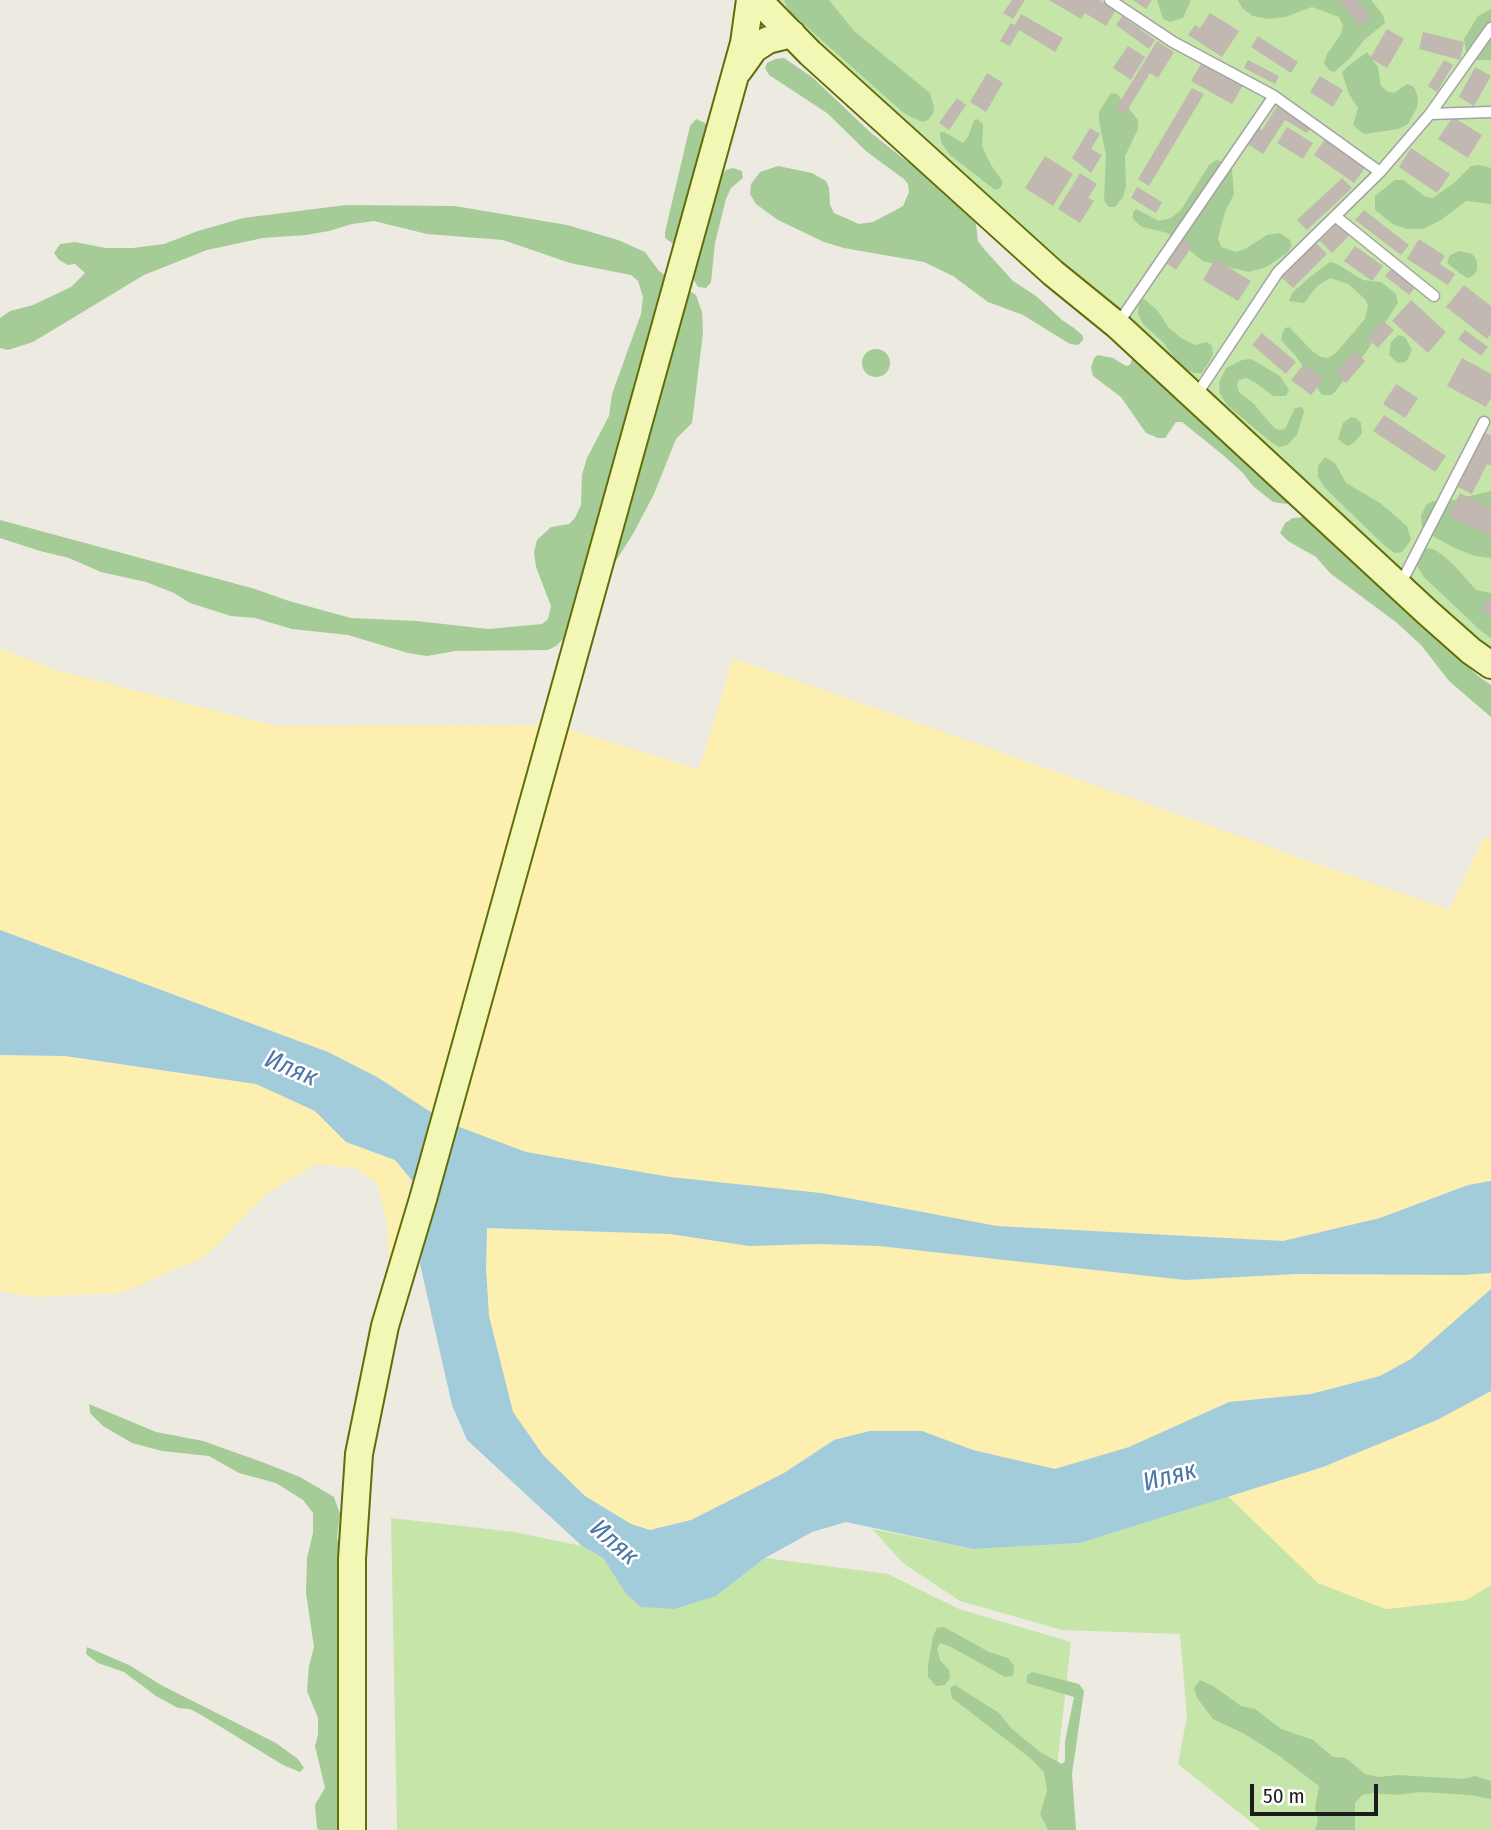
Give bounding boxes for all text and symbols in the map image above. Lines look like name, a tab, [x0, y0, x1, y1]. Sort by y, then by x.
water label: Иляк	[260, 1044, 322, 1094]
water label: Иляк	[1140, 1455, 1200, 1499]
water label: Иляк	[583, 1513, 645, 1573]
scale bar	[1253, 1770, 1381, 1814]
text: 50 m	[1263, 1783, 1305, 1809]

